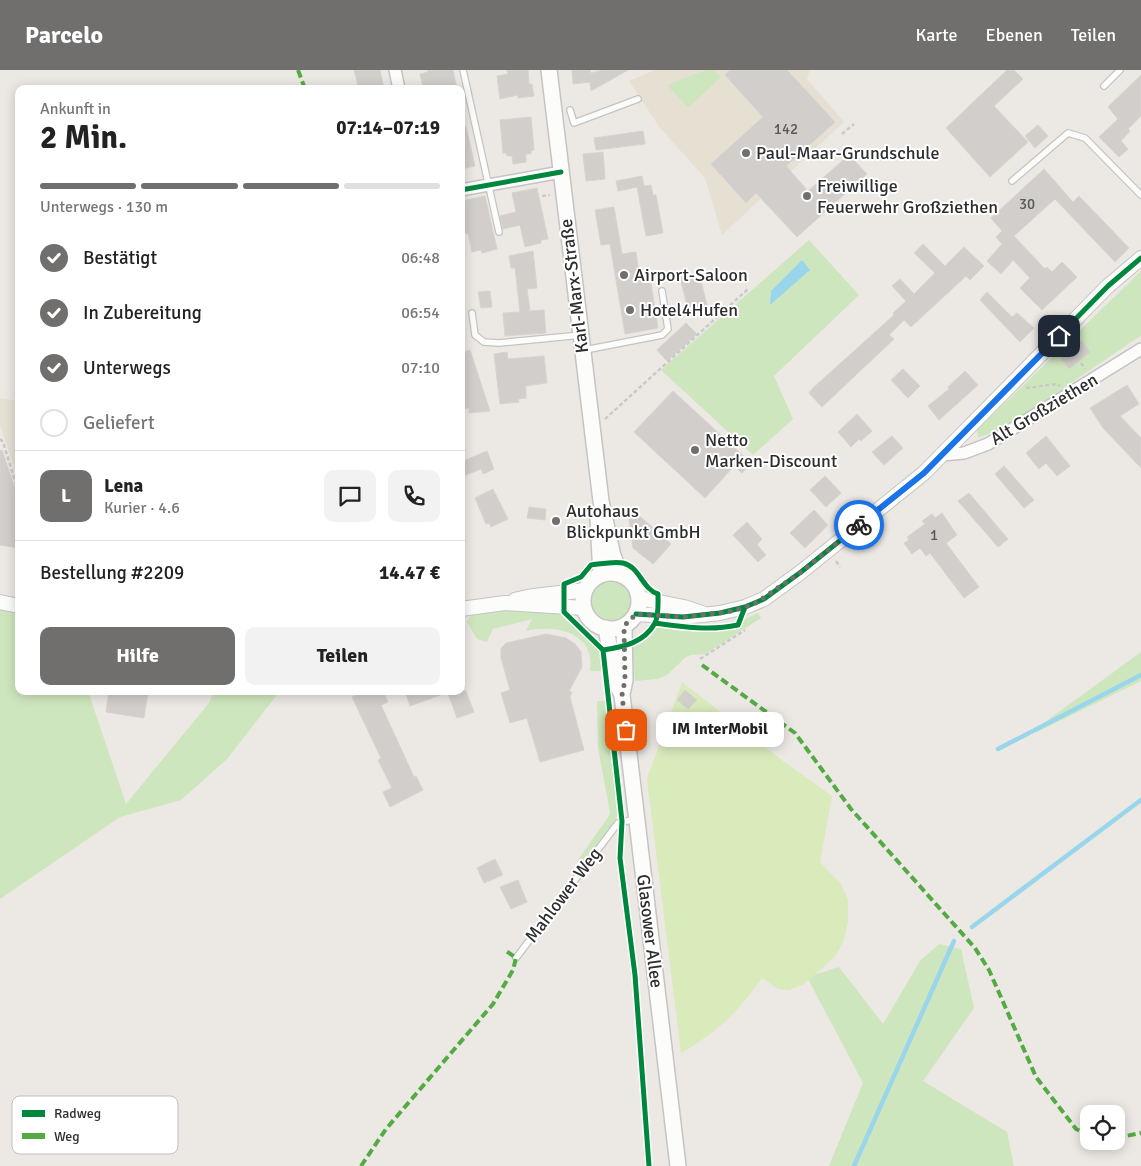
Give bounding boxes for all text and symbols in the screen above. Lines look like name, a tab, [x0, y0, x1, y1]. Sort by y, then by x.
text: Parcelo	[25, 20, 103, 50]
text: Karte	[915, 24, 957, 46]
text: Ebenen	[985, 24, 1043, 46]
text: Teilen	[1071, 24, 1116, 46]
text: Ankunft in	[40, 99, 111, 119]
text: 07:14–07:19	[336, 116, 440, 140]
text: 2 Min.	[40, 118, 127, 157]
house number: 142	[774, 120, 798, 138]
place label: Paul-Maar-Grundschule	[756, 142, 939, 164]
marker: Paul-Maar-Grundschule	[740, 147, 752, 159]
place label: Freiwillige Feuerwehr Großziethen	[817, 175, 998, 218]
marker: Freiwillige Feuerwehr Großziethen	[801, 190, 813, 202]
house number: 30	[1019, 195, 1035, 213]
text: Unterwegs · 130 m	[40, 197, 168, 217]
street label: Karl-Marx-Straße	[555, 218, 593, 354]
icon: check	[40, 244, 68, 272]
text: Bestätigt	[83, 246, 157, 270]
text: 06:48	[401, 248, 440, 268]
place label: Airport-Saloon	[634, 264, 748, 286]
marker: Airport-Saloon	[618, 269, 630, 281]
icon: check	[40, 299, 68, 327]
place label: Hotel4Hufen	[640, 299, 738, 321]
text: In Zubereitung	[83, 301, 202, 325]
text: 06:54	[401, 303, 440, 323]
marker: Hotel4Hufen	[624, 304, 636, 316]
pin	[1038, 315, 1080, 357]
icon: home	[1045, 322, 1073, 350]
icon: check	[40, 354, 68, 382]
text: Unterwegs	[83, 356, 171, 380]
text: 07:10	[401, 358, 440, 378]
street label: Alt Großziethen	[986, 368, 1102, 450]
text: Geliefert	[83, 411, 155, 435]
place label: Netto Marken-Discount	[705, 429, 837, 472]
marker: Netto Marken-Discount	[689, 444, 701, 456]
button: chat	[324, 470, 376, 522]
button: phone	[388, 470, 440, 522]
text: Lena	[104, 474, 143, 498]
text: L	[61, 484, 71, 508]
text: Kurier · 4.6	[104, 498, 180, 518]
place label: Autohaus Blickpunkt GmbH	[566, 500, 701, 543]
courier	[834, 500, 884, 550]
icon: bike	[845, 511, 873, 539]
marker: Autohaus Blickpunkt GmbH	[550, 515, 562, 527]
house number: 1	[930, 526, 938, 544]
text: Bestellung #2209	[40, 561, 184, 585]
text: 14.47 €	[379, 561, 440, 585]
button: Hilfe	[40, 627, 235, 685]
button: Teilen	[245, 627, 440, 685]
pin	[605, 709, 647, 751]
callout: IM InterMobil	[656, 712, 784, 748]
icon: bag	[612, 716, 640, 744]
text: IM InterMobil	[672, 719, 768, 739]
street label: Mahlower Weg	[520, 843, 606, 947]
street label: Glasower Allee	[632, 873, 668, 989]
legend	[12, 1096, 178, 1154]
text: Radweg	[54, 1105, 101, 1122]
map controls	[1080, 1105, 1125, 1150]
button: locate	[1080, 1105, 1125, 1150]
text: Weg	[54, 1128, 80, 1145]

